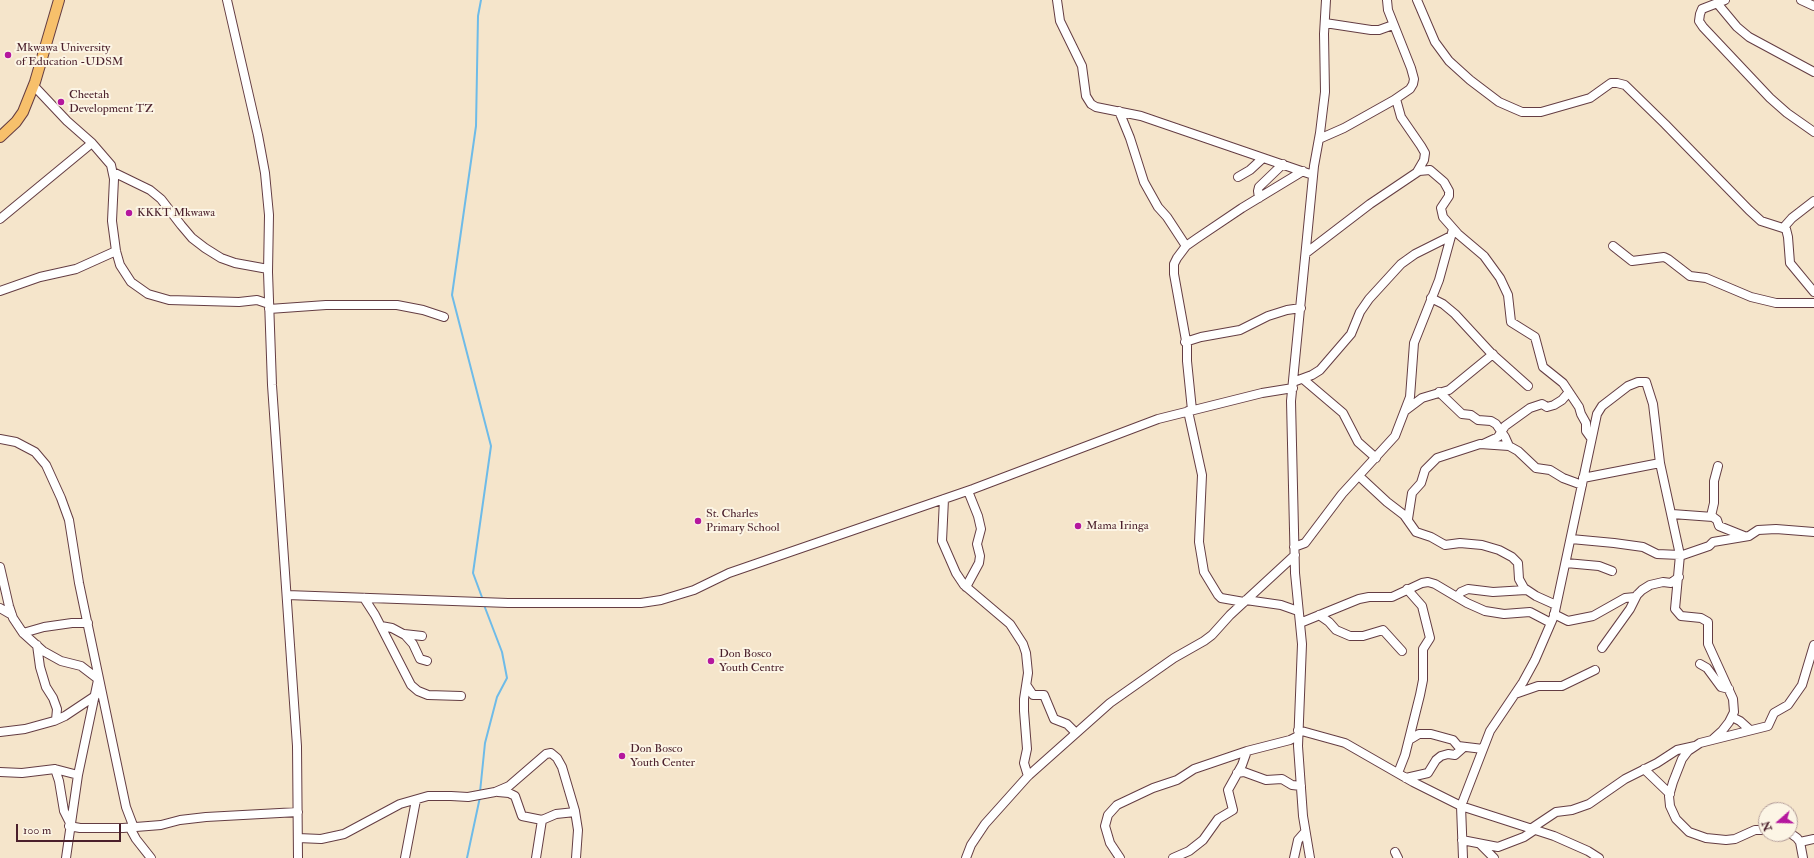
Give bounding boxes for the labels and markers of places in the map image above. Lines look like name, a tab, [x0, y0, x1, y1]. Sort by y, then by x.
place label: Mkwawa University of Education -UDSM	[16, 41, 123, 69]
marker: Mkwawa University of Education -UDSM	[3, 50, 13, 60]
place label: Cheetah Development TZ	[69, 88, 153, 116]
marker: Cheetah Development TZ	[56, 97, 66, 107]
place label: KKKT Mkwawa	[137, 206, 215, 220]
marker: KKKT Mkwawa	[124, 208, 134, 218]
place label: St. Charles Primary School	[706, 507, 779, 535]
marker: St. Charles Primary School	[693, 516, 703, 526]
place label: Mama Iringa	[1086, 519, 1149, 533]
marker: Mama Iringa	[1073, 521, 1083, 531]
place label: Don Bosco Youth Centre	[719, 647, 784, 675]
marker: Don Bosco Youth Centre	[706, 656, 716, 666]
place label: Don Bosco Youth Center	[630, 742, 695, 770]
marker: Don Bosco Youth Center	[617, 751, 627, 761]

